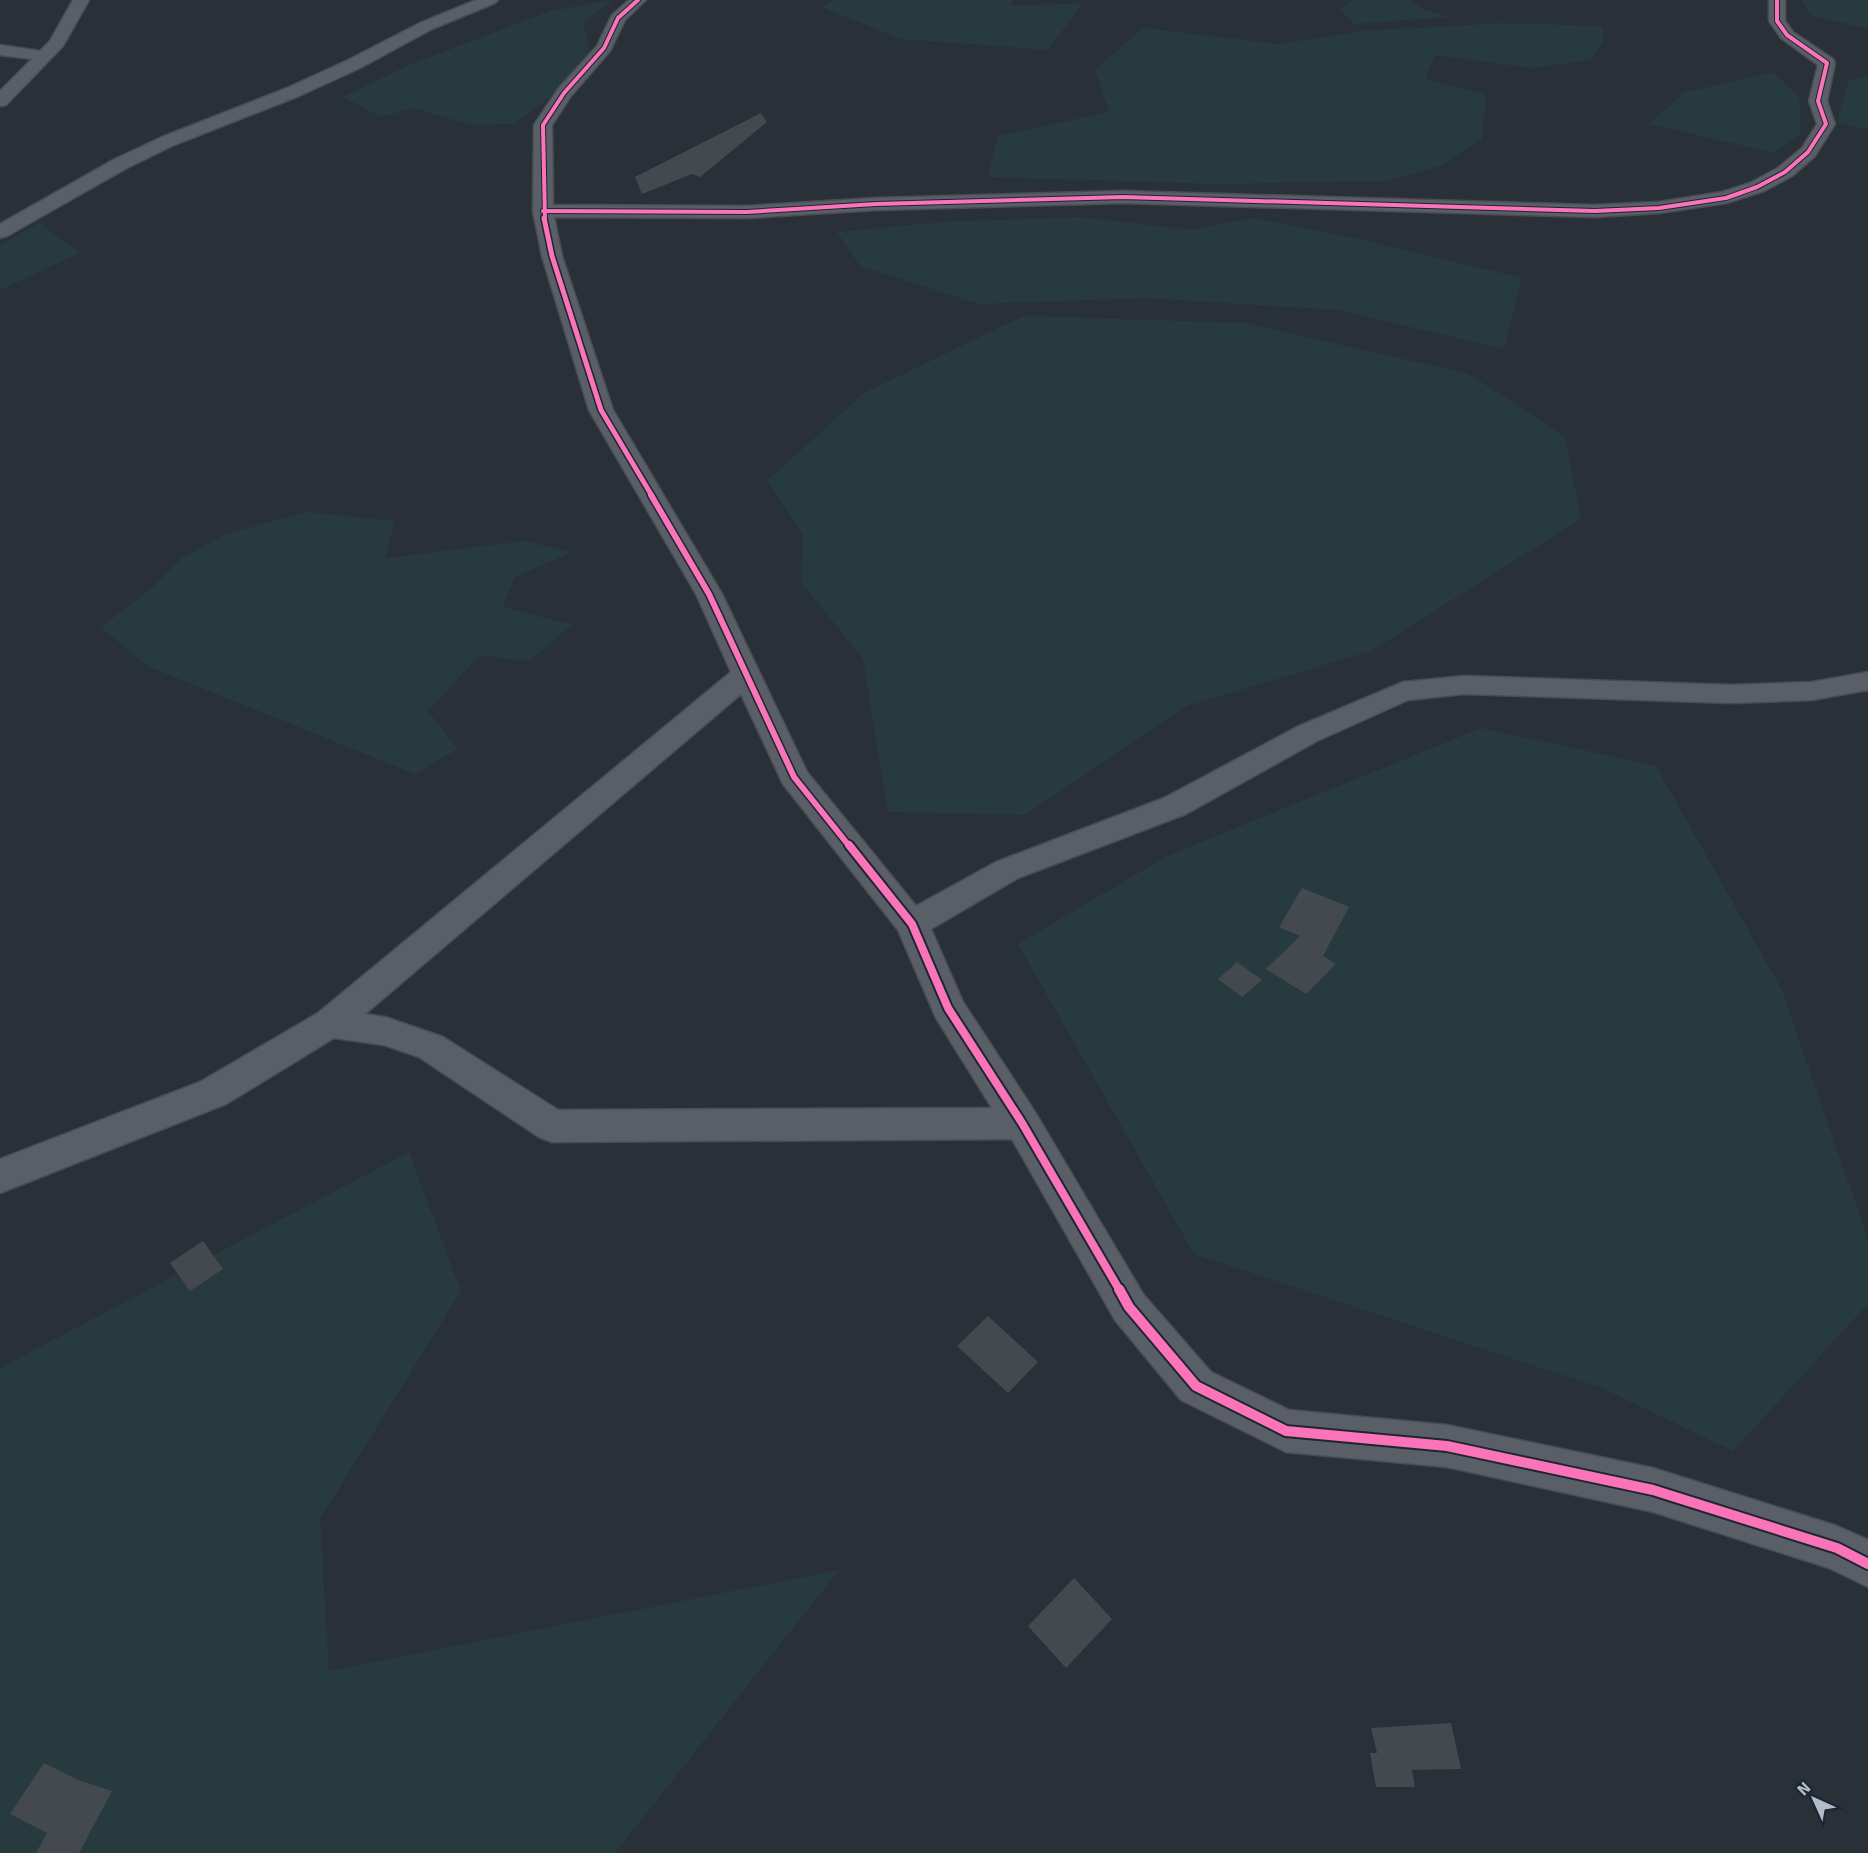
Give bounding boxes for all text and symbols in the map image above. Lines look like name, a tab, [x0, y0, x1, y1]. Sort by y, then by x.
north arrow	[1784, 1769, 1844, 1829]
text: N	[1793, 1778, 1815, 1800]

